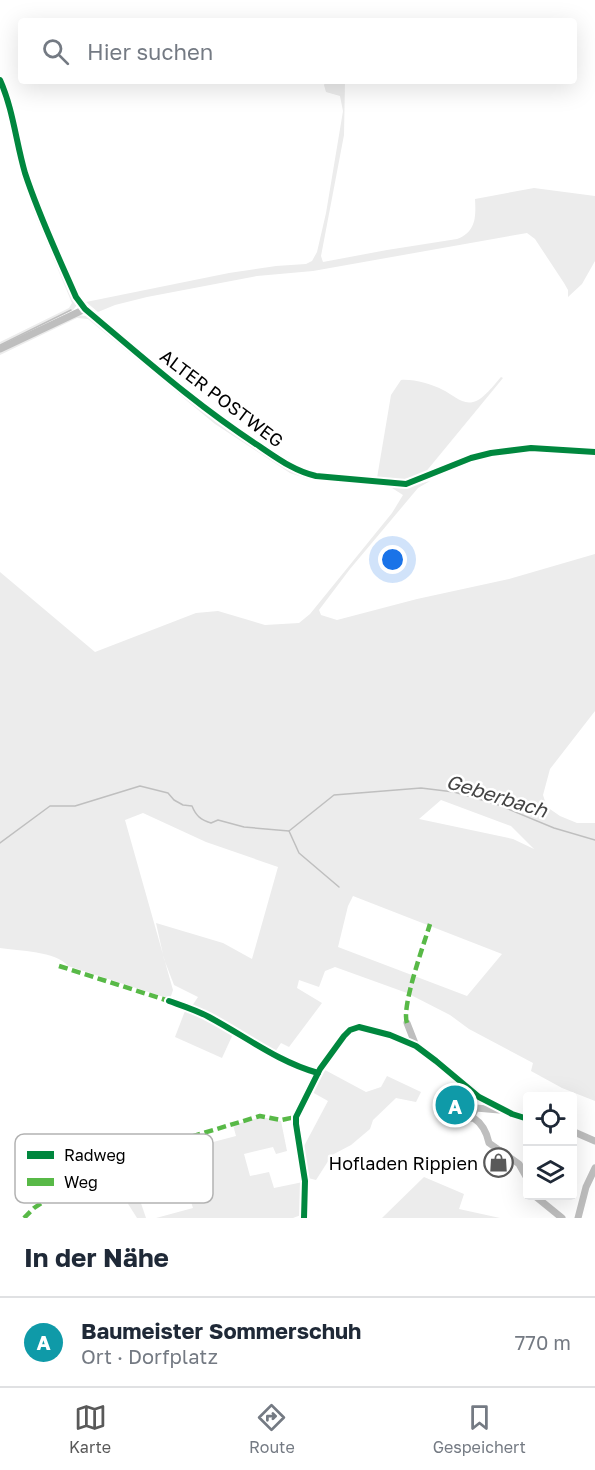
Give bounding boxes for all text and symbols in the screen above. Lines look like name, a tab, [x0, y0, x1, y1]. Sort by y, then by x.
search box	[18, 18, 577, 84]
icon: search	[39, 35, 72, 68]
text: Hier suchen	[87, 38, 213, 65]
street label: ALTER POSTWEG	[156, 344, 288, 452]
your location	[378, 545, 407, 574]
water label: Geberbach	[444, 768, 551, 822]
pin: A	[436, 1082, 474, 1128]
map controls	[523, 1092, 577, 1200]
button: locate	[523, 1092, 577, 1146]
legend	[15, 1134, 213, 1203]
text: Radweg	[64, 1145, 126, 1165]
button: layers	[523, 1146, 577, 1200]
shop icon: Hofladen Rippien	[483, 1147, 515, 1179]
place label: Hofladen Rippien	[329, 1152, 478, 1174]
text: Weg	[64, 1172, 98, 1192]
text: In der Nähe	[24, 1242, 169, 1273]
text: Baumeister Sommerschuh	[81, 1317, 361, 1344]
text: A	[36, 1330, 51, 1354]
text: 770 m	[515, 1330, 571, 1354]
text: Ort · Dorfplatz	[81, 1344, 218, 1368]
tab: Karte	[69, 1401, 111, 1457]
tab: Route	[249, 1401, 295, 1457]
tab: Gespeichert	[433, 1401, 526, 1457]

